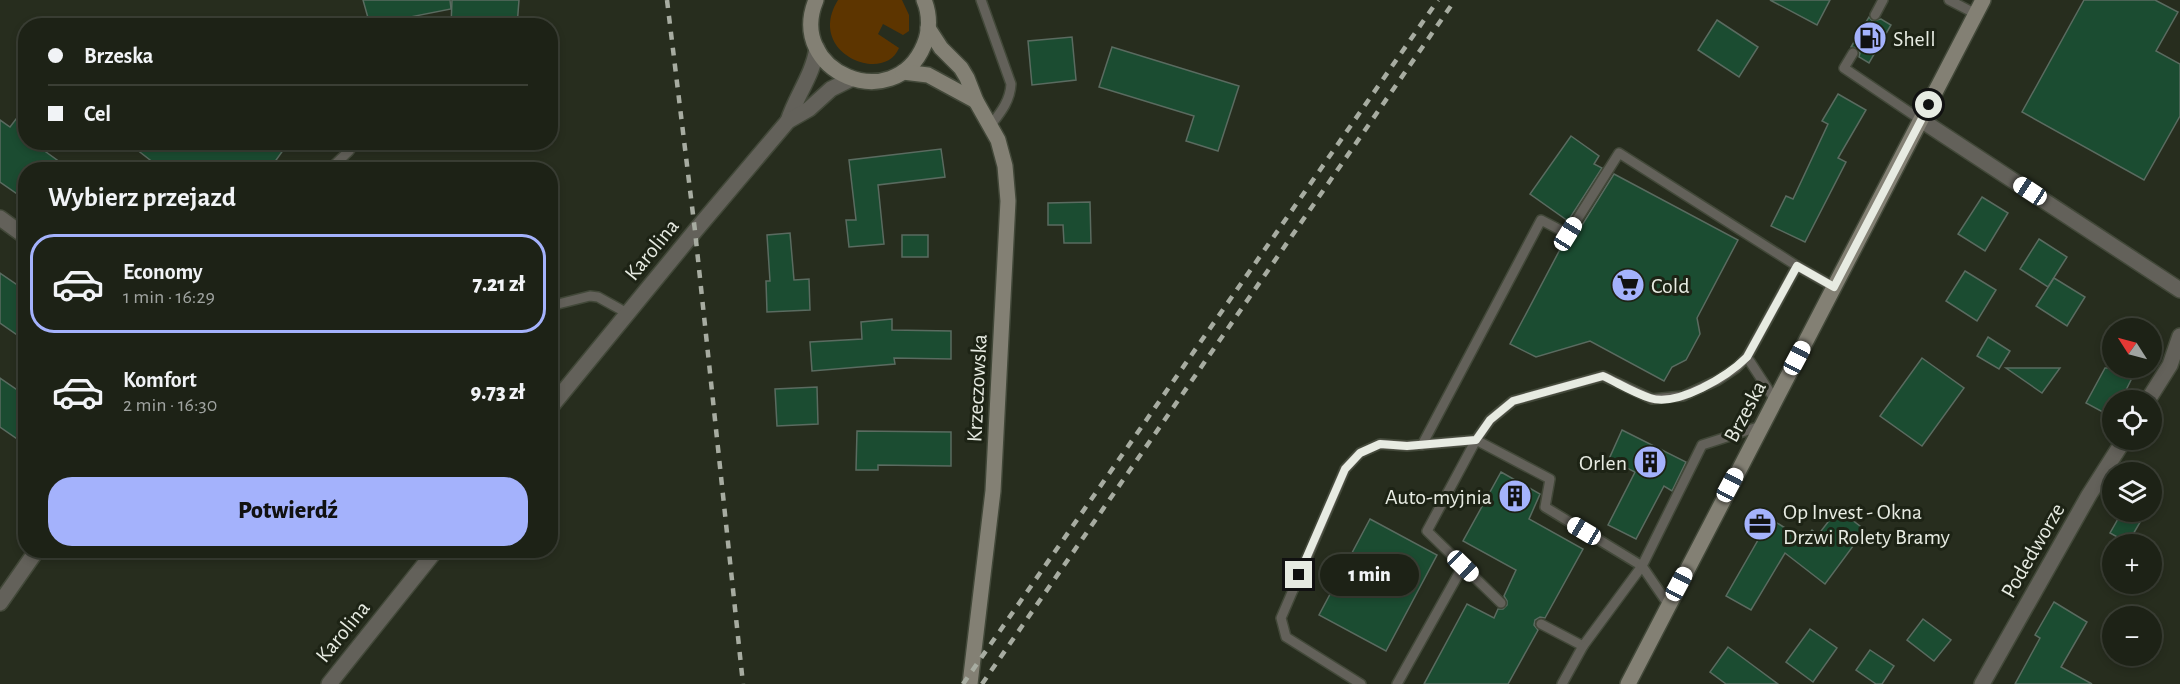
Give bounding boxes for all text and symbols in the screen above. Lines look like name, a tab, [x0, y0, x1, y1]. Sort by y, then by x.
fuel station icon: Shell	[1852, 20, 1888, 56]
place label: Shell	[1893, 28, 1936, 50]
text: Brzeska	[84, 45, 153, 67]
route start	[1915, 91, 1942, 118]
text: Cel	[84, 103, 111, 125]
car	[2010, 174, 2050, 208]
text: Wybierz przejazd	[48, 184, 236, 211]
car	[1551, 214, 1585, 254]
street label: Karolina	[621, 215, 683, 284]
icon: car	[51, 257, 105, 311]
text: Economy	[123, 261, 203, 283]
supermarket icon: Cold	[1610, 267, 1646, 303]
text: 7.21 zł	[472, 273, 525, 295]
place label: Cold	[1651, 275, 1690, 297]
text: 1 min · 16:29	[123, 287, 215, 307]
north arrow	[2102, 318, 2162, 378]
map controls	[2102, 318, 2162, 666]
street label: Krzeczowska	[963, 333, 991, 443]
car	[1781, 338, 1813, 378]
icon: car	[51, 365, 105, 419]
text: Komfort	[123, 369, 197, 391]
street label: Brzeska	[1720, 377, 1770, 446]
text: 9.73 zł	[471, 381, 525, 403]
button: locate	[2102, 390, 2162, 450]
text: 2 min · 16:30	[123, 395, 217, 415]
building icon: Orlen	[1632, 444, 1668, 480]
place label: Orlen	[1579, 452, 1627, 474]
button: layers	[2102, 462, 2162, 522]
car	[1714, 465, 1746, 505]
button: Potwierdź	[48, 477, 528, 546]
building icon: Auto-myjnia	[1497, 478, 1533, 514]
place label: Auto-myjnia	[1385, 486, 1492, 508]
street label: Podedworze	[1997, 499, 2069, 602]
place label: Op Invest - Okna Drzwi Rolety Bramy	[1783, 501, 1951, 548]
office icon: Op Invest - Okna Drzwi Rolety Bramy	[1742, 506, 1778, 542]
car	[1564, 514, 1604, 548]
button: +	[2102, 534, 2162, 594]
car	[1444, 547, 1482, 585]
callout: 1 min	[1320, 554, 1419, 596]
route end	[1285, 561, 1312, 588]
car	[1663, 564, 1695, 604]
text: 1 min	[1348, 565, 1391, 585]
street label: Karolina	[312, 597, 374, 666]
button: −	[2102, 606, 2162, 666]

